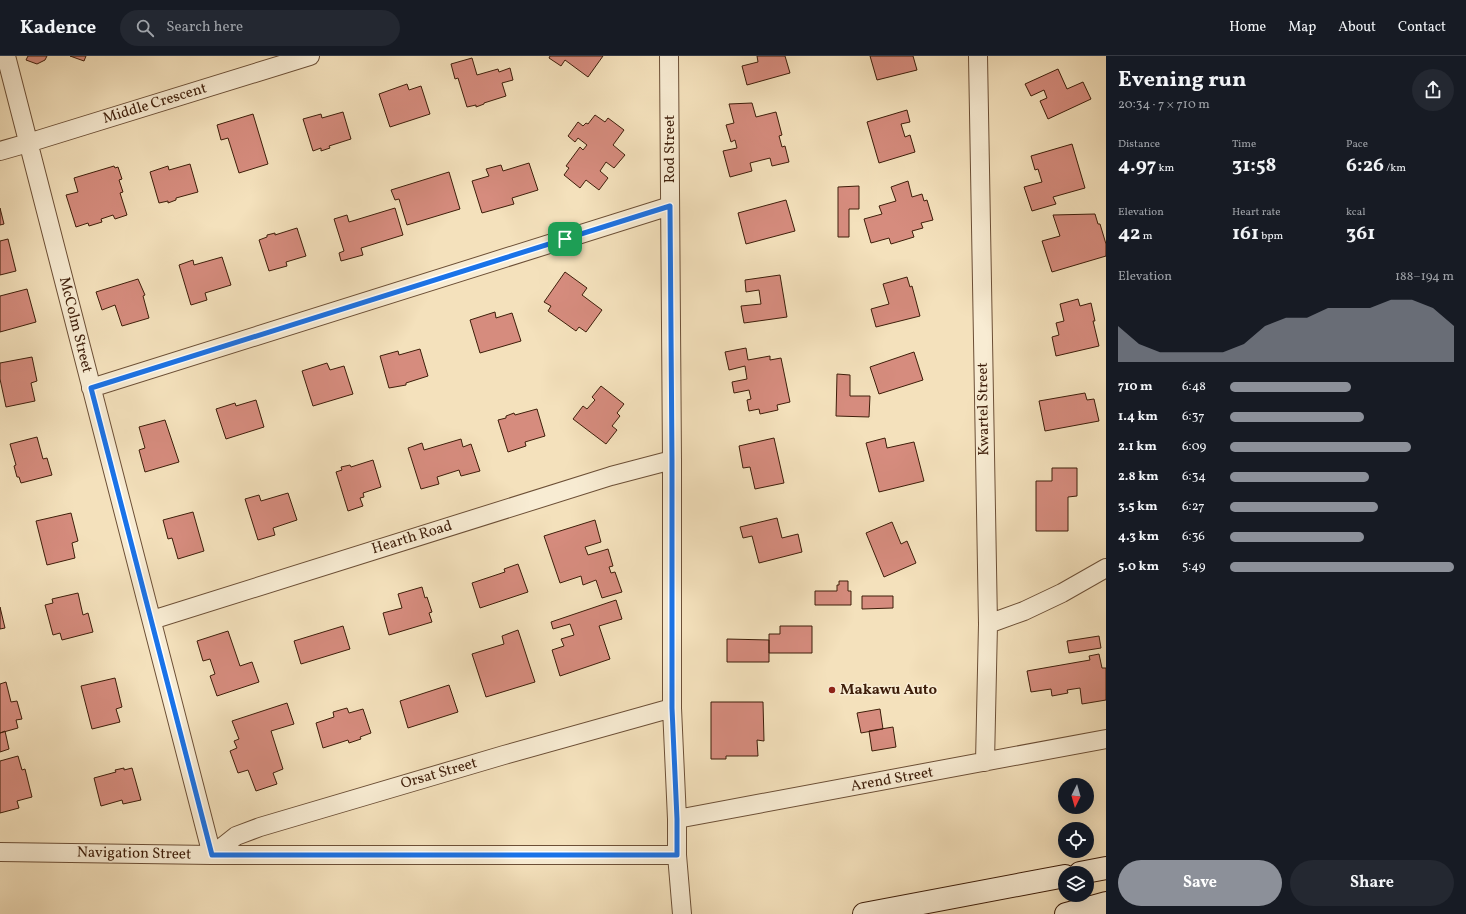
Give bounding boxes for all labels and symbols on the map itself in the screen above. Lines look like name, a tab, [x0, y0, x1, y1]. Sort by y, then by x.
street label: Middle Crescent	[100, 78, 210, 130]
street label: Rod Street	[660, 115, 681, 183]
pin	[548, 222, 582, 256]
street label: McColm Street	[53, 275, 97, 375]
street label: Kwartel Street	[973, 362, 995, 456]
street label: Hearth Road	[369, 516, 455, 560]
place label: Makawu Auto	[840, 680, 937, 701]
marker: Makawu Auto	[827, 685, 837, 695]
street label: Orsat Street	[398, 753, 480, 795]
street label: Arend Street	[849, 762, 935, 798]
north arrow	[1058, 778, 1094, 814]
street label: Navigation Street	[77, 843, 191, 865]

